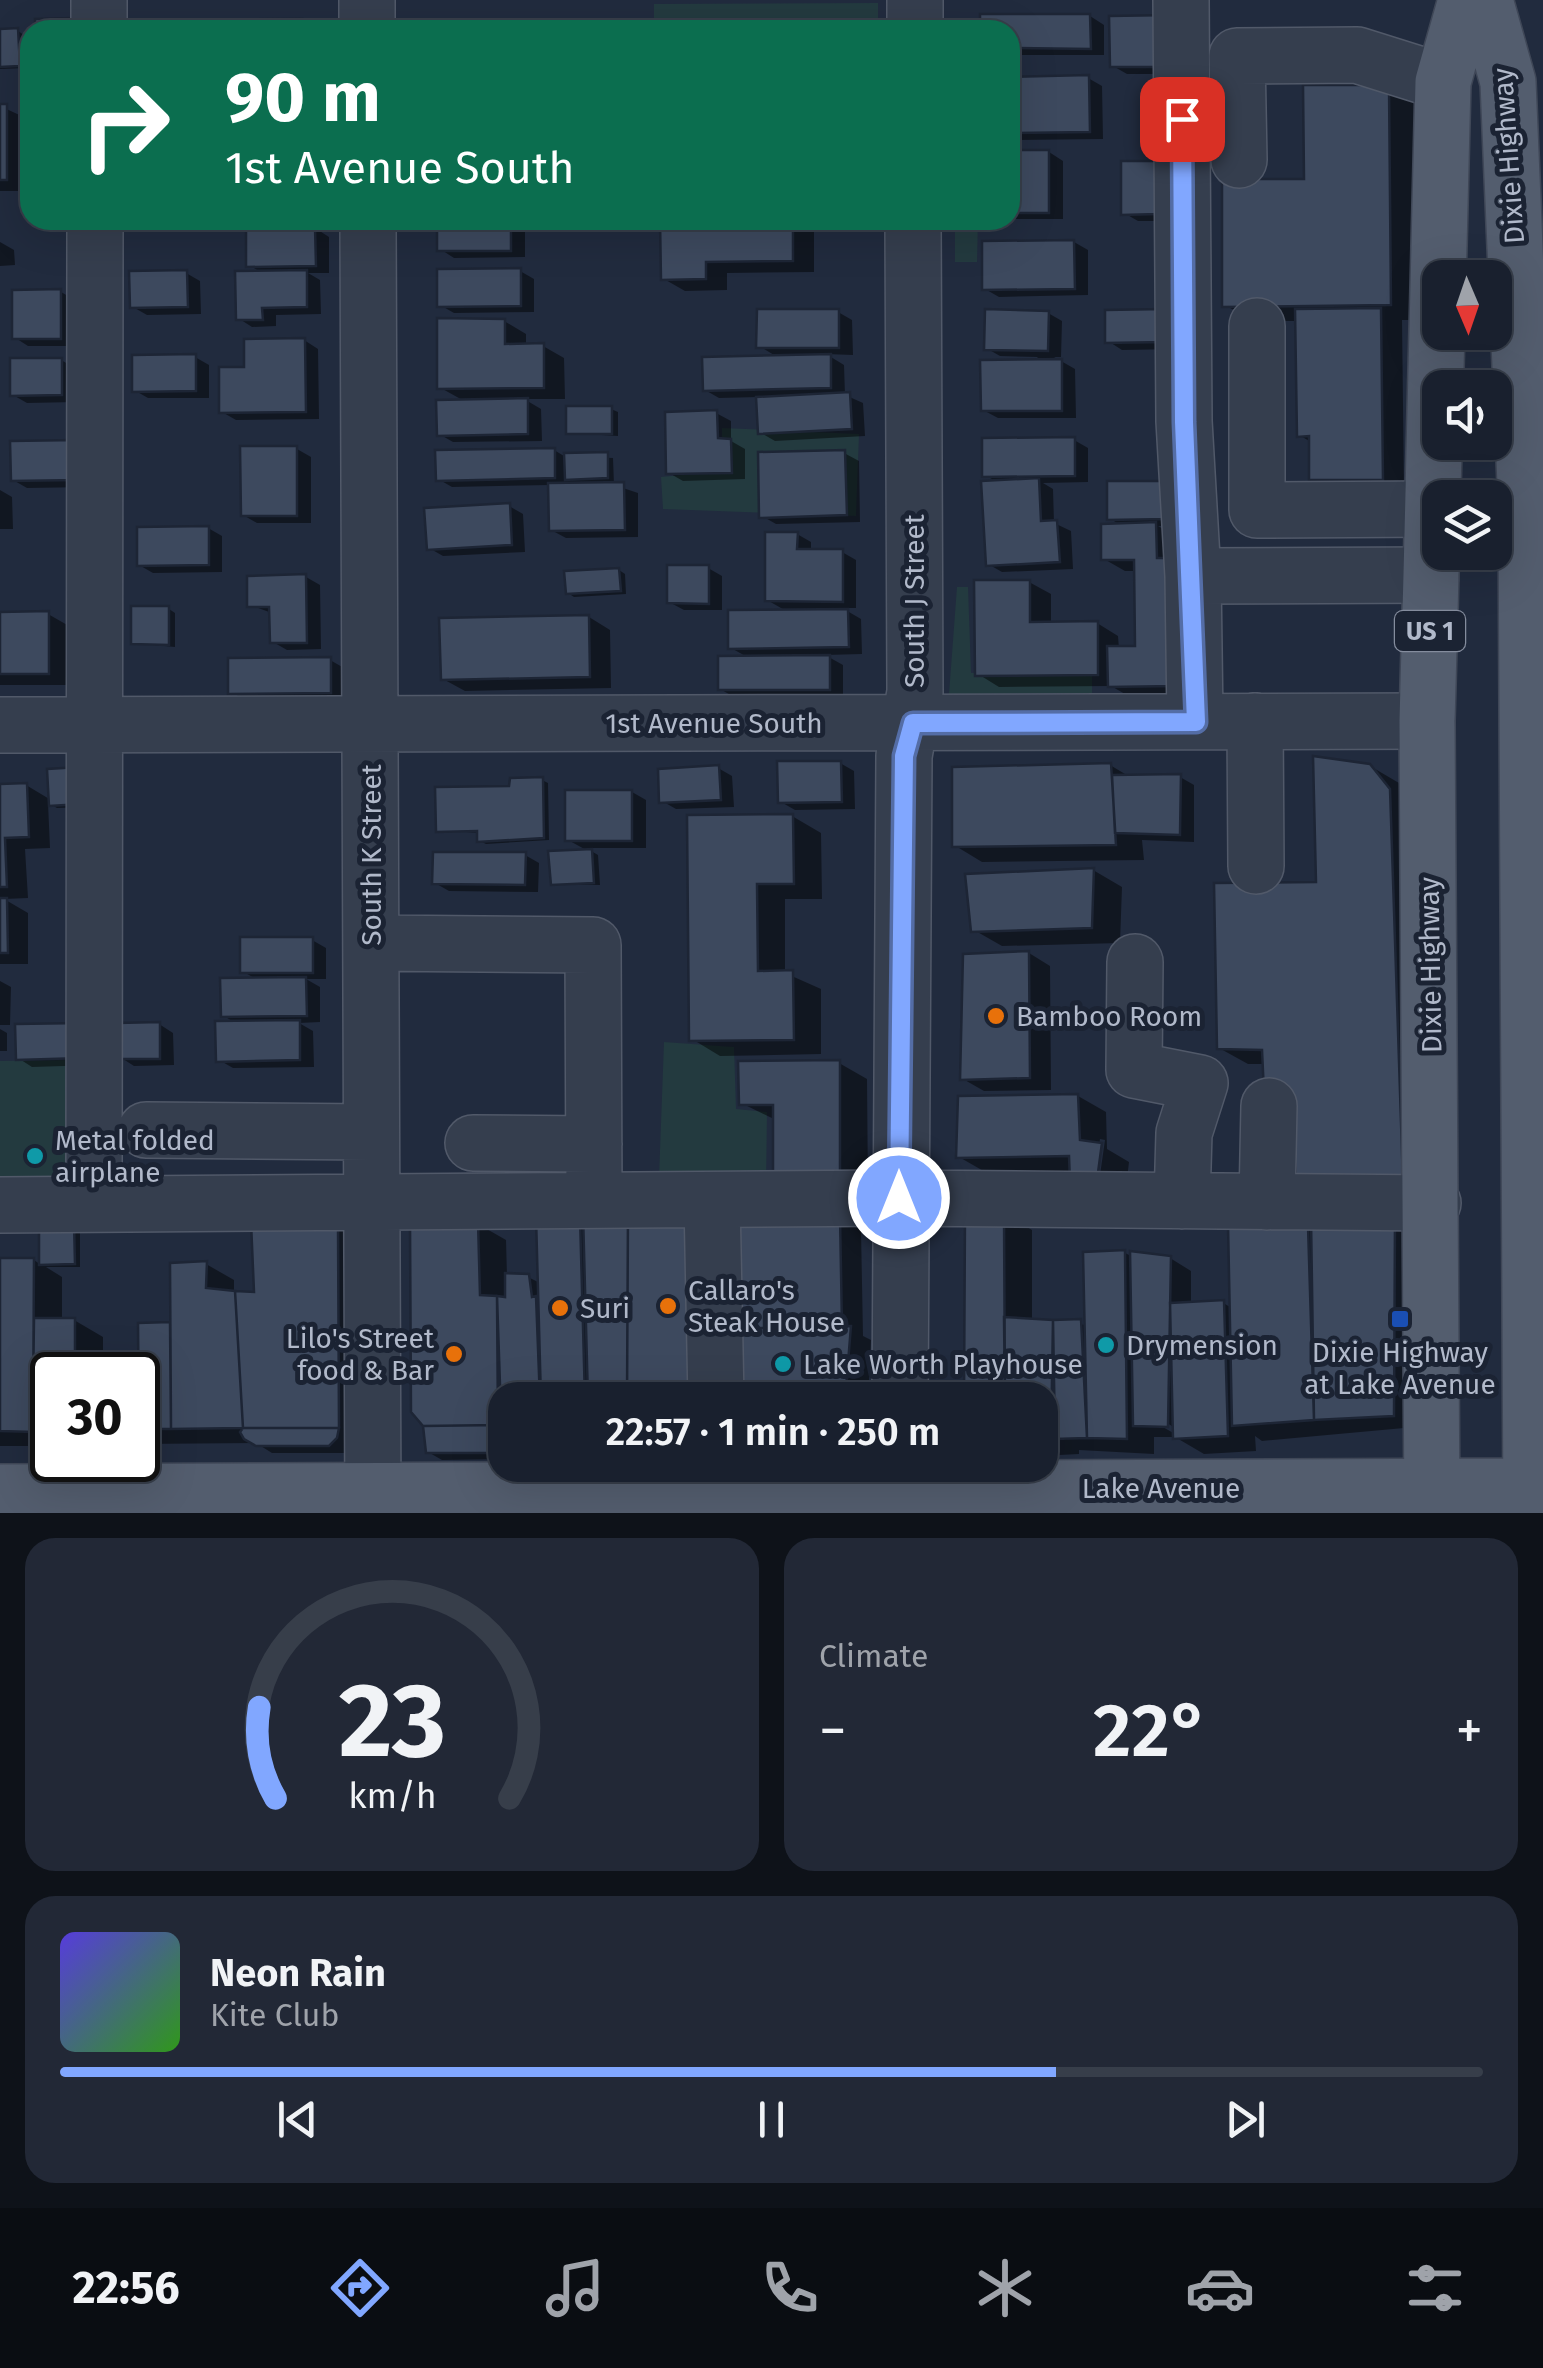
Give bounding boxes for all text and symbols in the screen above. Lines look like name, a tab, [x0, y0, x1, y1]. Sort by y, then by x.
text: 90 m	[225, 56, 381, 140]
icon: right	[60, 60, 190, 190]
street label: Dixie Highway	[1486, 67, 1531, 245]
pin	[1140, 77, 1225, 162]
icon: arrive	[1155, 92, 1210, 147]
text: 1st Avenue South	[225, 141, 575, 195]
north arrow	[1422, 260, 1512, 350]
map controls	[1422, 260, 1512, 570]
button: sound	[1422, 370, 1512, 460]
button: layers	[1422, 480, 1512, 570]
street label: South J Street	[898, 513, 931, 688]
road number: US 1	[1395, 611, 1465, 651]
street label: 1st Avenue South	[605, 707, 823, 740]
street label: South K Street	[355, 763, 388, 946]
street label: Dixie Highway	[1412, 876, 1449, 1053]
place label: Bamboo Room	[1016, 1000, 1202, 1033]
marker: Bamboo Room	[985, 1005, 1007, 1027]
place label: Metal folded airplane	[55, 1124, 215, 1189]
marker: Metal folded airplane	[24, 1145, 46, 1167]
position arrow	[847, 1146, 951, 1250]
place label: Callaro's Steak House	[688, 1274, 845, 1339]
place label: Suri	[580, 1292, 630, 1325]
marker: Callaro's Steak House	[657, 1295, 679, 1317]
marker: Suri	[549, 1297, 571, 1319]
marker: Dixie Highway at Lake Avenue	[1389, 1308, 1411, 1330]
place label: Lilo's Street food & Bar	[286, 1322, 435, 1387]
place label: Drymension	[1126, 1329, 1278, 1362]
marker: Drymension	[1095, 1334, 1117, 1356]
place label: Dixie Highway at Lake Avenue	[1304, 1336, 1496, 1401]
marker: Lilo's Street food & Bar	[443, 1343, 465, 1365]
place label: Lake Worth Playhouse	[803, 1348, 1083, 1381]
speed limit sign: 30	[30, 1352, 160, 1482]
marker: Lake Worth Playhouse	[772, 1353, 794, 1375]
text: 22:57 · 1 min · 250 m	[606, 1409, 940, 1455]
street label: Lake Avenue	[1082, 1472, 1240, 1505]
text: Climate	[819, 1637, 928, 1675]
text: 23	[338, 1659, 446, 1784]
text: 22°	[1093, 1686, 1209, 1776]
text: −	[819, 1698, 847, 1764]
text: +	[1456, 1698, 1483, 1764]
text: km/h	[348, 1775, 436, 1817]
text: Neon Rain	[210, 1950, 386, 1996]
text: Kite Club	[210, 1996, 339, 2034]
icon: previous	[270, 2092, 325, 2147]
icon: pause	[744, 2092, 799, 2147]
icon: next	[1218, 2092, 1273, 2147]
icon: directions	[325, 2253, 395, 2323]
icon: music	[540, 2253, 610, 2323]
icon: phone	[755, 2253, 825, 2323]
icon: climate	[970, 2253, 1040, 2323]
icon: car	[1185, 2253, 1255, 2323]
icon: filters	[1400, 2253, 1470, 2323]
text: 22:56	[73, 2261, 180, 2315]

